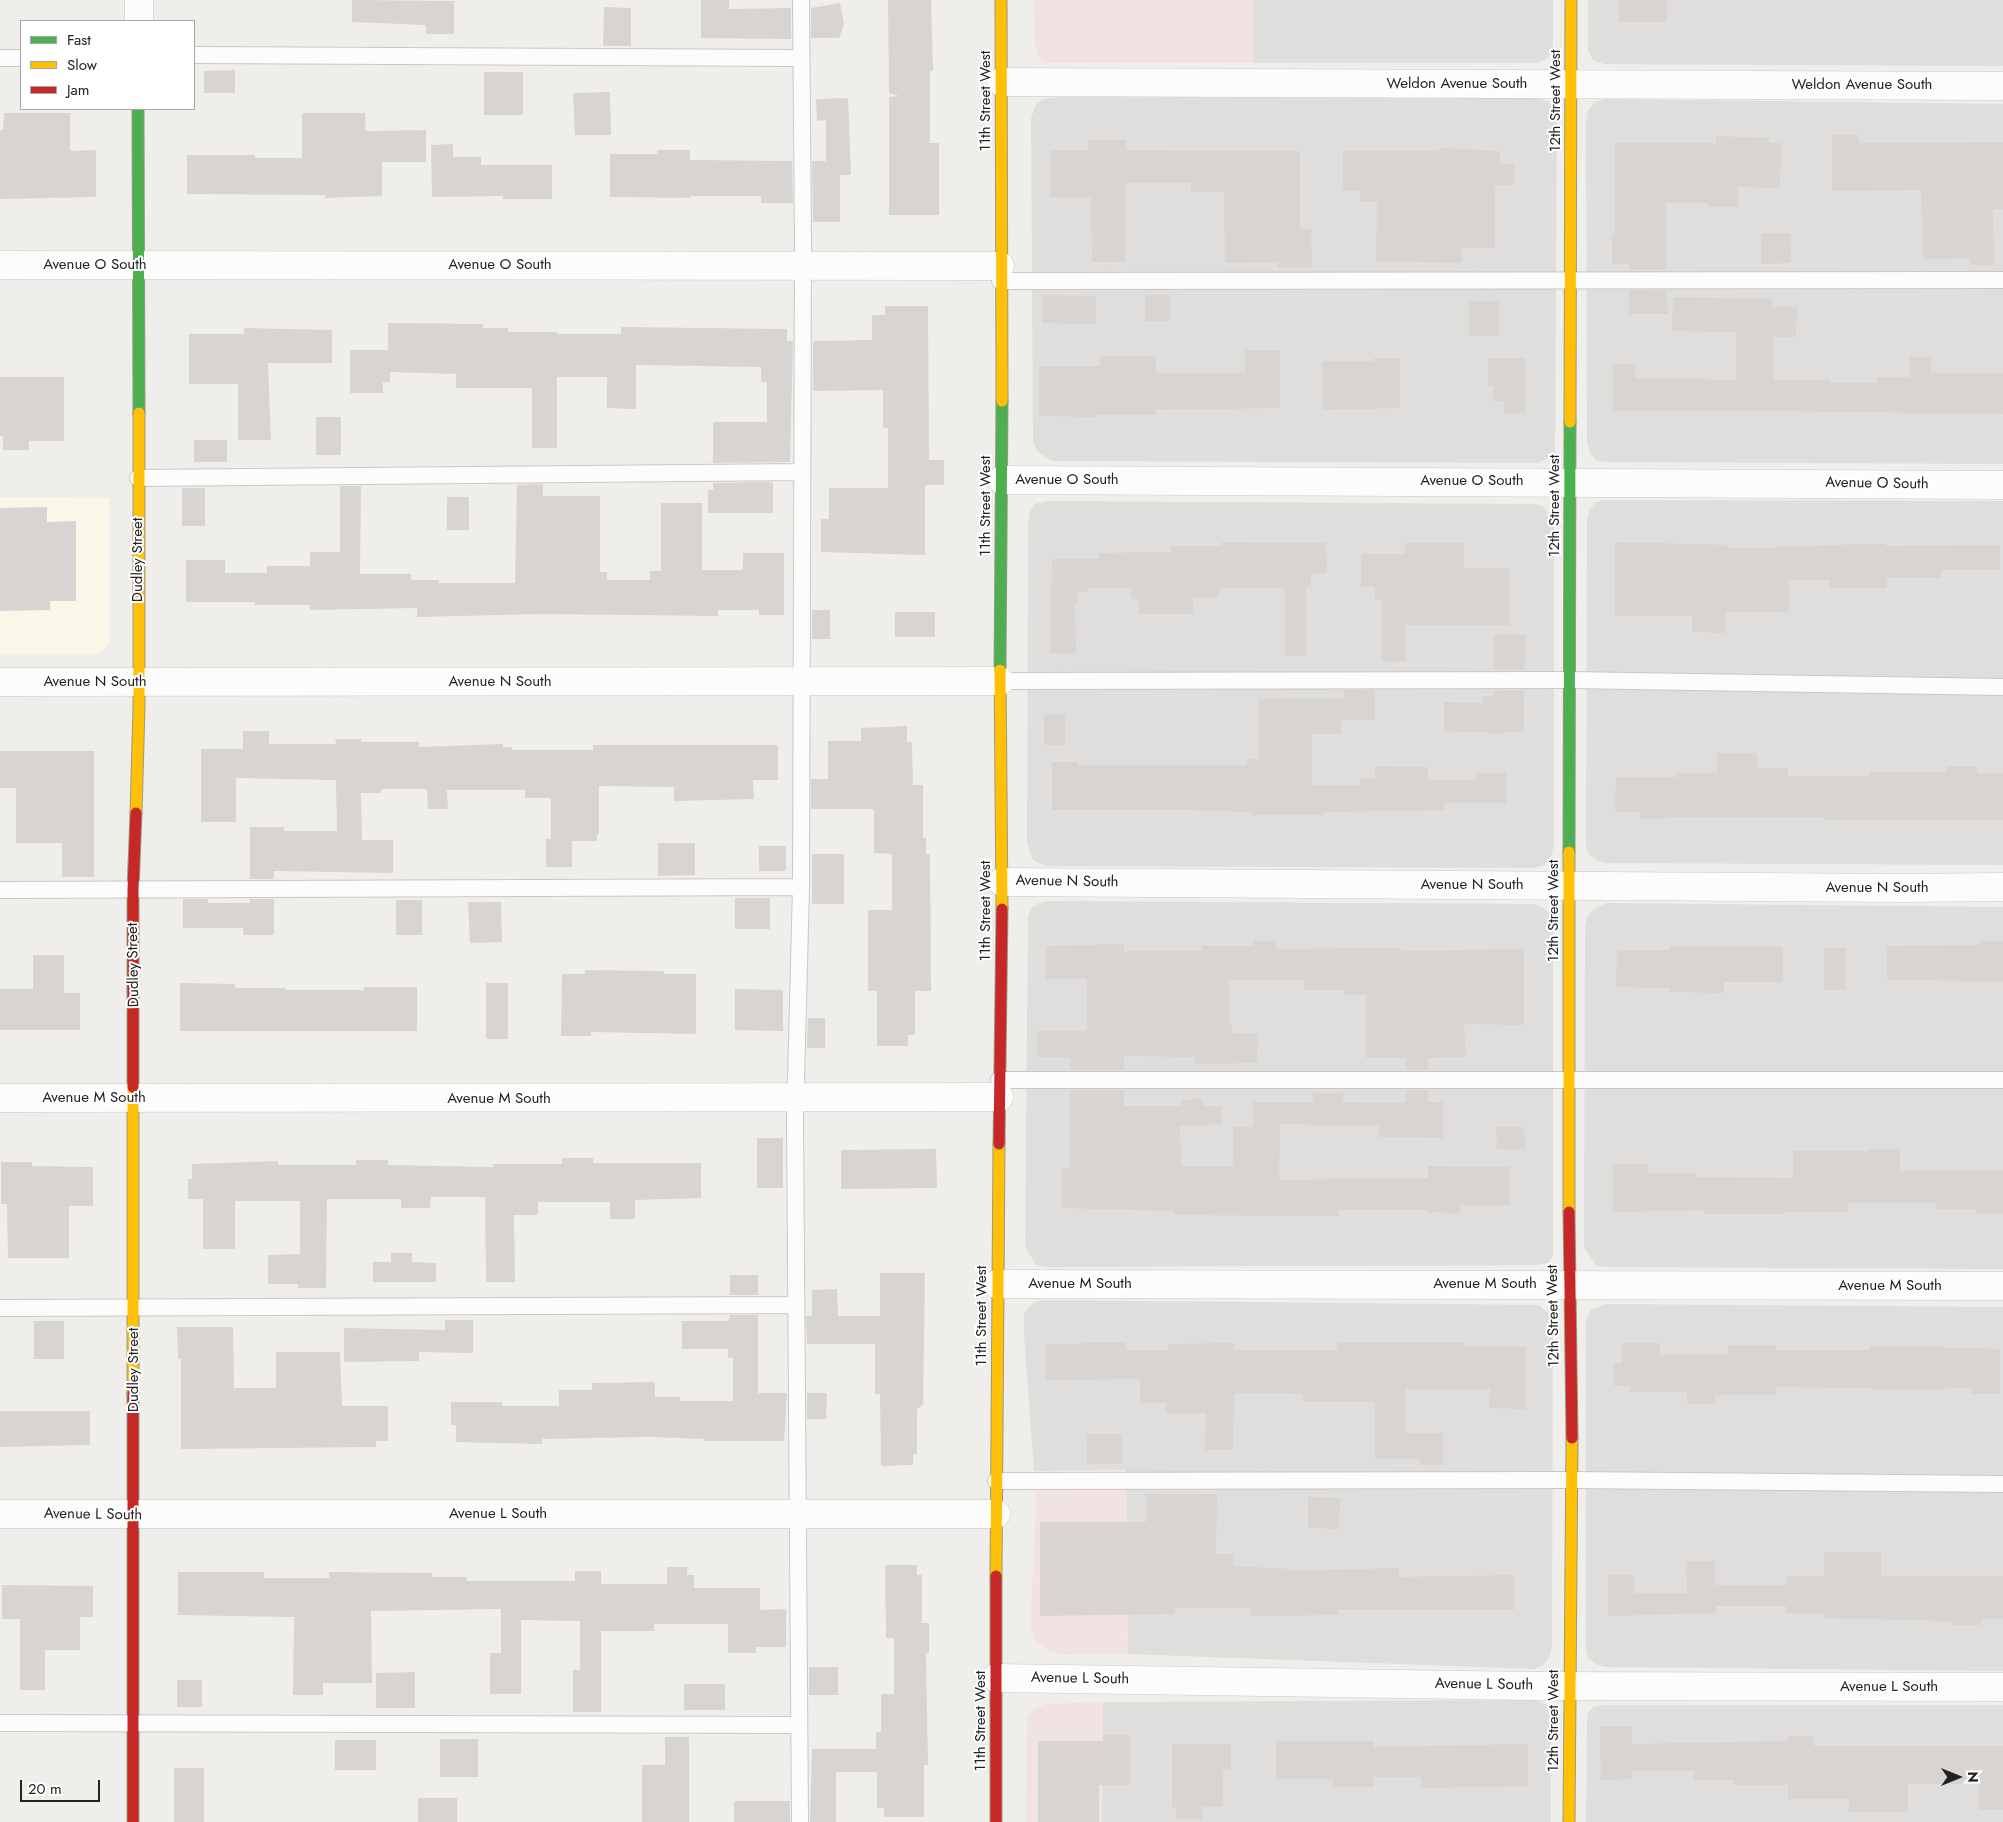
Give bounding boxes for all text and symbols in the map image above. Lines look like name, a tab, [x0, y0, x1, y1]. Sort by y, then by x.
legend	[20, 20, 195, 110]
text: Fast	[67, 29, 91, 51]
street label: 12th Street West	[1547, 50, 1565, 152]
street label: 11th Street West	[977, 51, 995, 151]
text: Slow	[67, 54, 97, 76]
street label: Weldon Avenue South	[1387, 75, 1527, 93]
street label: Weldon Avenue South	[1792, 76, 1932, 94]
text: Jam	[67, 79, 90, 101]
street label: Avenue O South	[43, 256, 147, 274]
street label: Avenue O South	[448, 256, 552, 274]
street label: 12th Street West	[1546, 455, 1564, 557]
street label: 11th Street West	[977, 456, 995, 556]
street label: Avenue O South	[1015, 471, 1119, 489]
street label: Avenue O South	[1420, 472, 1524, 490]
street label: Avenue O South	[1825, 474, 1929, 494]
street label: Dudley Street	[129, 518, 147, 602]
street label: Avenue N South	[43, 673, 147, 691]
street label: Avenue N South	[448, 673, 552, 691]
street label: 12th Street West	[1545, 860, 1563, 962]
street label: 11th Street West	[977, 861, 995, 961]
street label: Avenue N South	[1015, 872, 1119, 892]
street label: Avenue N South	[1420, 876, 1524, 894]
street label: Avenue N South	[1825, 879, 1929, 897]
street label: Dudley Street	[124, 923, 144, 1007]
street label: Avenue M South	[42, 1089, 146, 1107]
street label: Avenue M South	[447, 1090, 551, 1108]
street label: 12th Street West	[1544, 1265, 1564, 1367]
street label: 11th Street West	[973, 1266, 991, 1366]
street label: Avenue M South	[1028, 1275, 1132, 1293]
street label: Avenue M South	[1433, 1275, 1537, 1293]
street label: Avenue M South	[1838, 1277, 1942, 1295]
street label: Dudley Street	[125, 1328, 143, 1412]
street label: Avenue L South	[44, 1505, 142, 1525]
street label: Avenue L South	[449, 1505, 547, 1523]
street label: Avenue L South	[1031, 1669, 1129, 1689]
street label: 12th Street West	[1545, 1670, 1563, 1772]
street label: 11th Street West	[972, 1671, 990, 1771]
street label: Avenue L South	[1435, 1675, 1533, 1695]
street label: Avenue L South	[1840, 1678, 1938, 1696]
north arrow	[1933, 1752, 1983, 1802]
scale bar	[22, 1770, 102, 1802]
text: N	[1963, 1771, 1983, 1783]
text: 20 m	[28, 1778, 62, 1800]

